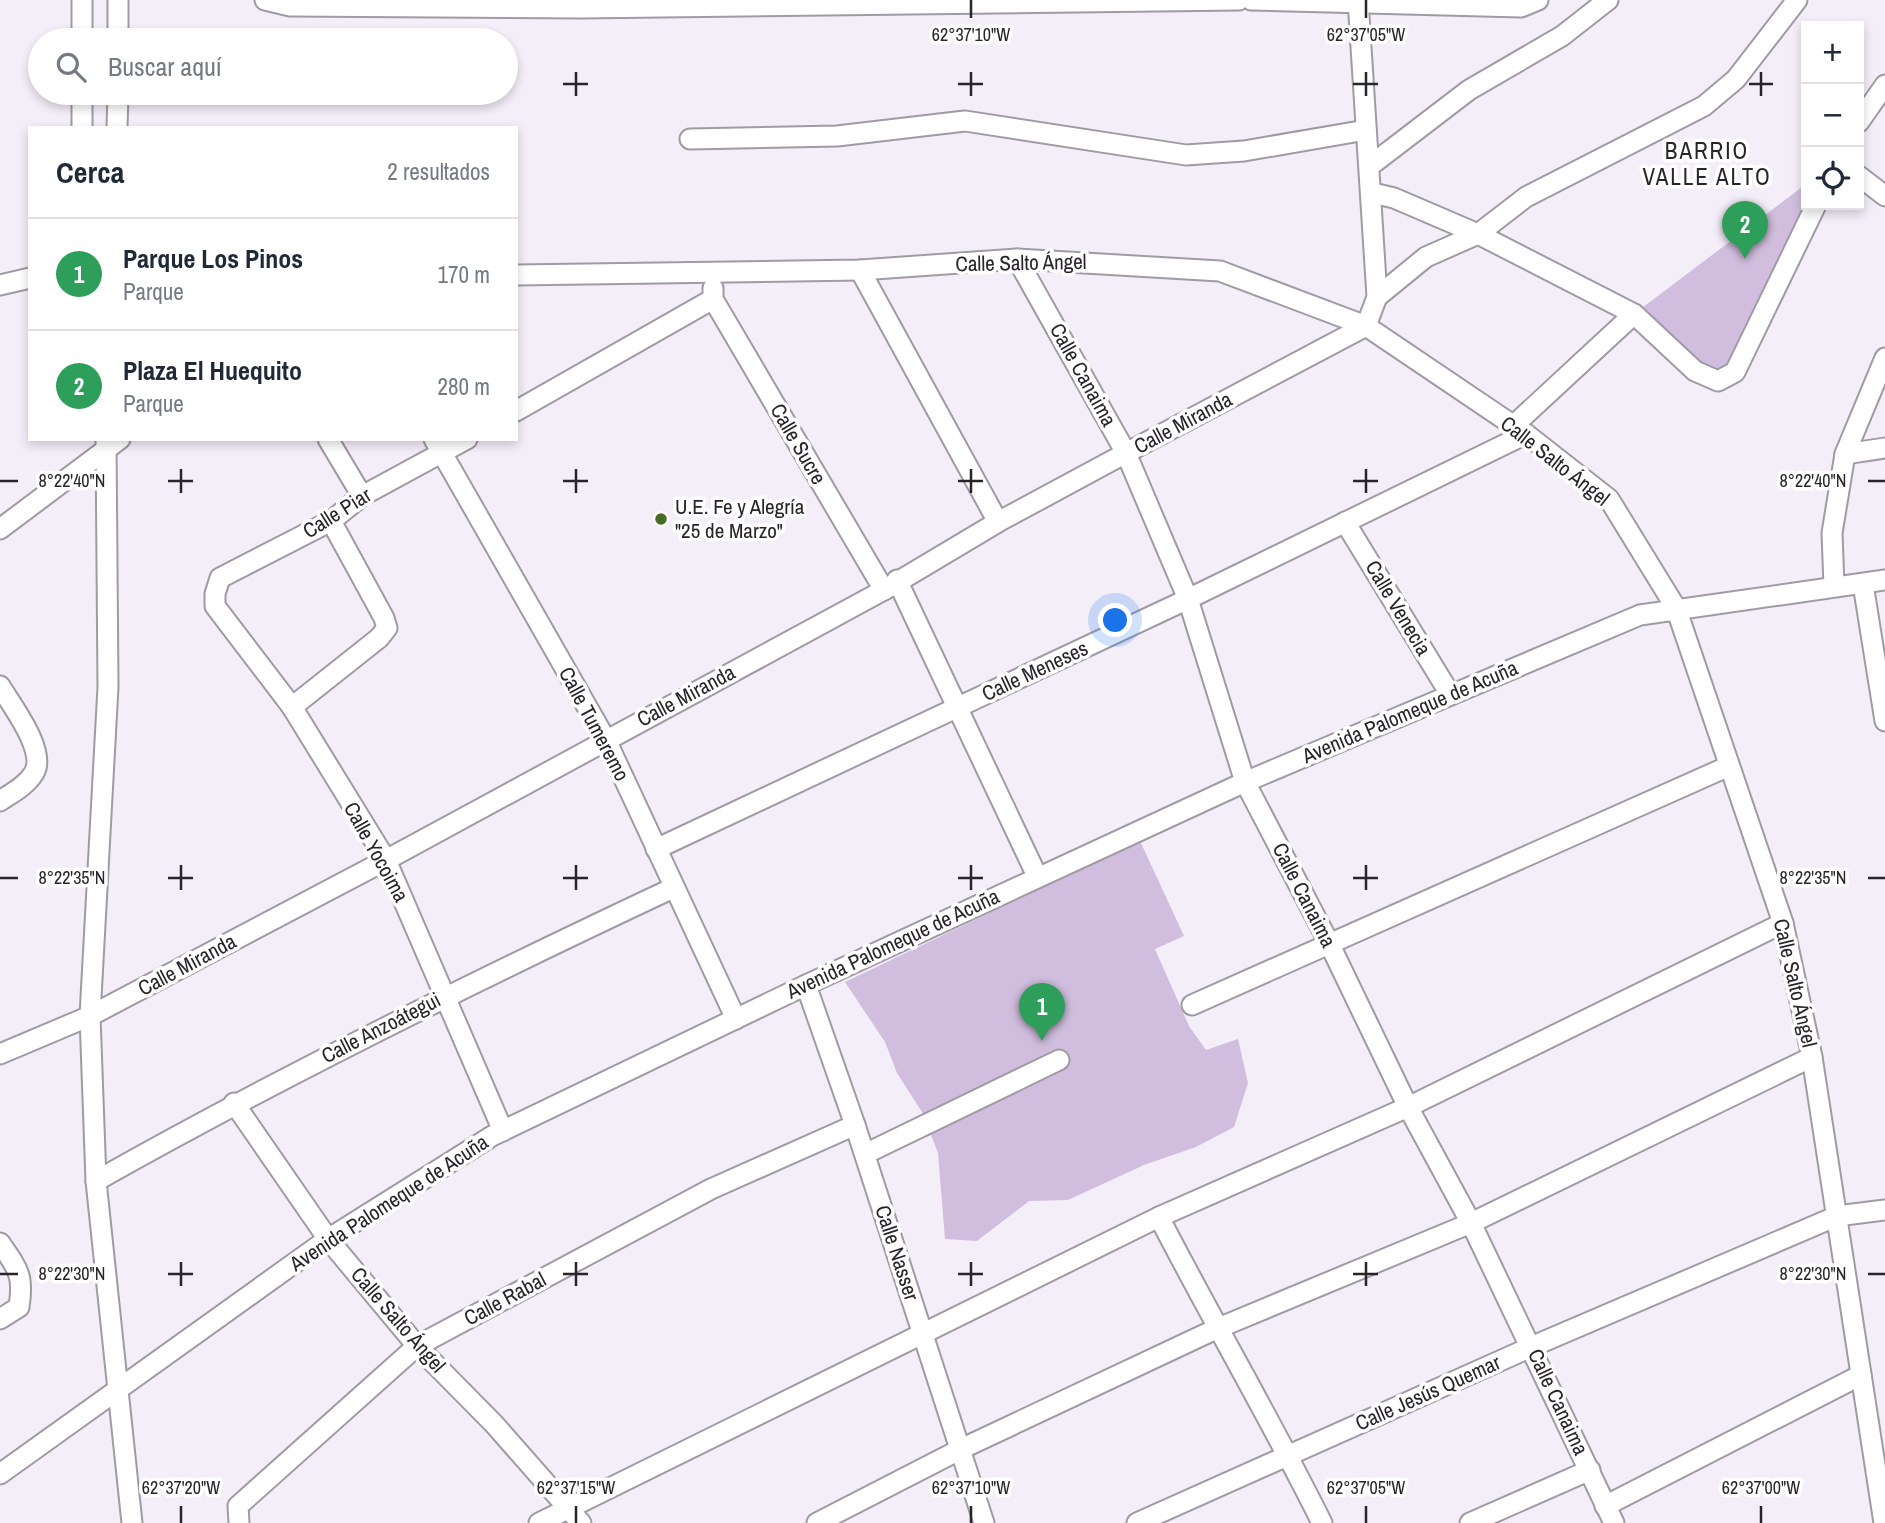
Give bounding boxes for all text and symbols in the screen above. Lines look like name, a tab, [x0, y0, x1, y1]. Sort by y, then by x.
map controls	[1801, 21, 1864, 210]
button: +	[1801, 21, 1864, 84]
text: 62°37'10"W	[932, 22, 1010, 47]
text: 62°37'05"W	[1327, 22, 1405, 47]
search box	[28, 28, 518, 105]
icon: search	[52, 48, 90, 86]
text: Buscar aquí	[108, 49, 222, 84]
button: −	[1801, 84, 1864, 147]
district label: BARRIO VALLE ALTO	[1642, 135, 1772, 192]
button: locate	[1801, 147, 1864, 210]
text: Cerca	[56, 152, 124, 192]
text: 2 resultados	[387, 156, 490, 187]
pin: 2	[1722, 201, 1768, 259]
text: Parque Los Pinos	[123, 241, 303, 276]
street label: Calle Salto Ángel	[955, 247, 1087, 278]
text: 1	[74, 259, 84, 290]
text: 170 m	[438, 259, 490, 290]
text: Parque	[123, 276, 184, 307]
street label: Calle Canaima	[1043, 318, 1124, 432]
text: Plaza El Huequito	[123, 353, 302, 388]
text: 2	[74, 371, 84, 402]
text: 280 m	[438, 371, 490, 402]
street label: Calle Miranda	[1129, 384, 1237, 461]
text: Parque	[123, 388, 184, 419]
street label: Calle Sucre	[764, 398, 833, 490]
street label: Calle Salto Ángel	[1495, 409, 1616, 512]
text: 8°22'40"N	[39, 468, 105, 493]
text: 8°22'40"N	[1780, 468, 1846, 493]
street label: Calle Piar	[297, 480, 377, 545]
place label: U.E. Fe y Alegría "25 de Marzo"	[675, 492, 805, 545]
marker: U.E. Fe y Alegría "25 de Marzo"	[653, 511, 669, 527]
street label: Calle Venecia	[1359, 555, 1438, 661]
your location	[1098, 603, 1132, 637]
street label: Calle Meneses	[977, 633, 1093, 708]
street label: Avenida Palomeque de Acuña	[1297, 653, 1522, 770]
street label: Calle Miranda	[632, 657, 740, 734]
street label: Calle Tumeremo	[552, 662, 637, 786]
street label: Calle Yocoima	[337, 796, 416, 907]
street label: Calle Canaima	[1266, 837, 1343, 952]
text: 8°22'35"N	[39, 865, 105, 890]
text: 8°22'35"N	[1780, 865, 1846, 890]
street label: Avenida Palomeque de Acuña	[781, 881, 1004, 1006]
street label: Calle Salto Ángel	[1767, 916, 1824, 1050]
street label: Calle Miranda	[133, 926, 241, 1003]
pin: 1	[1019, 983, 1065, 1041]
street label: Calle Anzoátegui	[316, 985, 445, 1070]
street label: Avenida Palomeque de Acuña	[283, 1127, 494, 1278]
street label: Calle Nasser	[868, 1201, 927, 1304]
text: 8°22'30"N	[39, 1261, 105, 1286]
street label: Calle Salto Ángel	[344, 1261, 452, 1379]
text: 8°22'30"N	[1780, 1261, 1846, 1286]
street label: Calle Rabal	[459, 1265, 551, 1332]
street label: Calle Canaima	[1521, 1344, 1596, 1460]
street label: Calle Jesús Quemar	[1351, 1347, 1505, 1438]
text: 62°37'20"W	[142, 1475, 220, 1500]
text: 62°37'15"W	[537, 1475, 615, 1500]
text: 62°37'10"W	[932, 1475, 1010, 1500]
text: 62°37'05"W	[1327, 1475, 1405, 1500]
text: 62°37'00"W	[1722, 1475, 1800, 1500]

